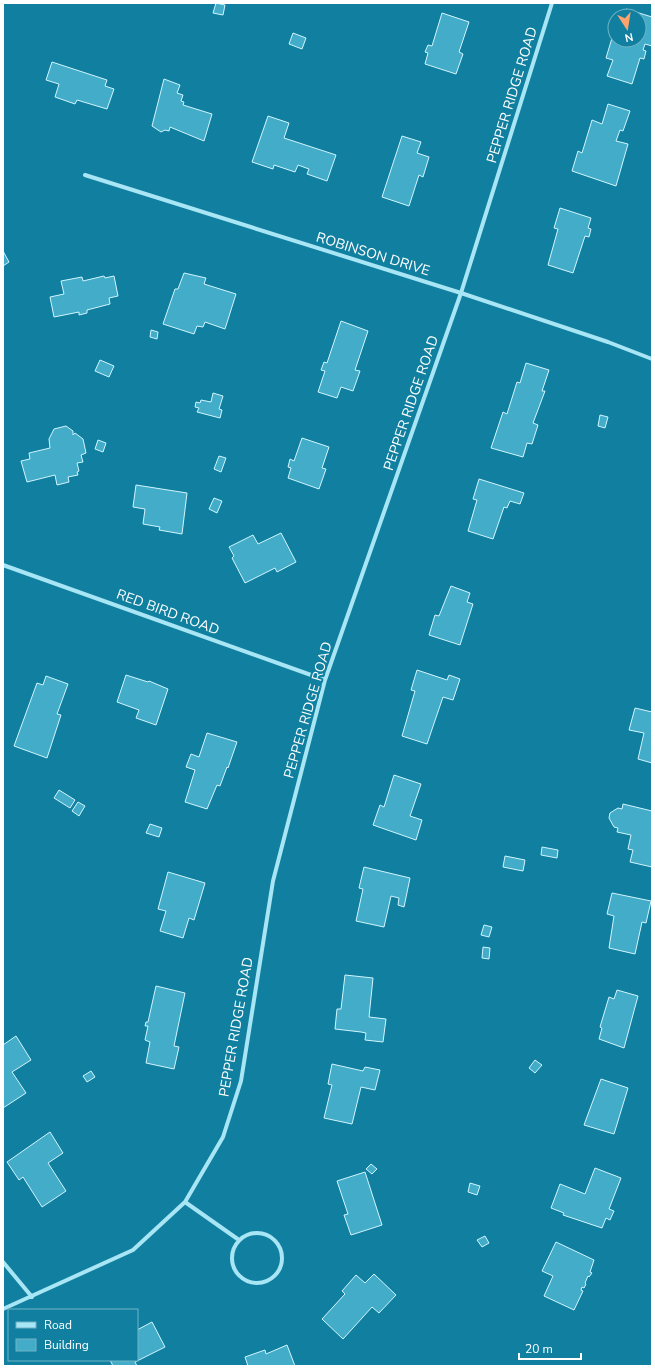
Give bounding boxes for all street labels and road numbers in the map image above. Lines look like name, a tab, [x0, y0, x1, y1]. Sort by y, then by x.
street label: PEPPER RIDGE ROAD	[482, 25, 542, 165]
street label: ROBINSON DRIVE	[314, 228, 432, 280]
street label: PEPPER RIDGE ROAD	[379, 333, 443, 473]
street label: RED BIRD ROAD	[114, 585, 222, 639]
street label: PEPPER RIDGE ROAD	[279, 639, 337, 781]
street label: PEPPER RIDGE ROAD	[214, 956, 258, 1098]

